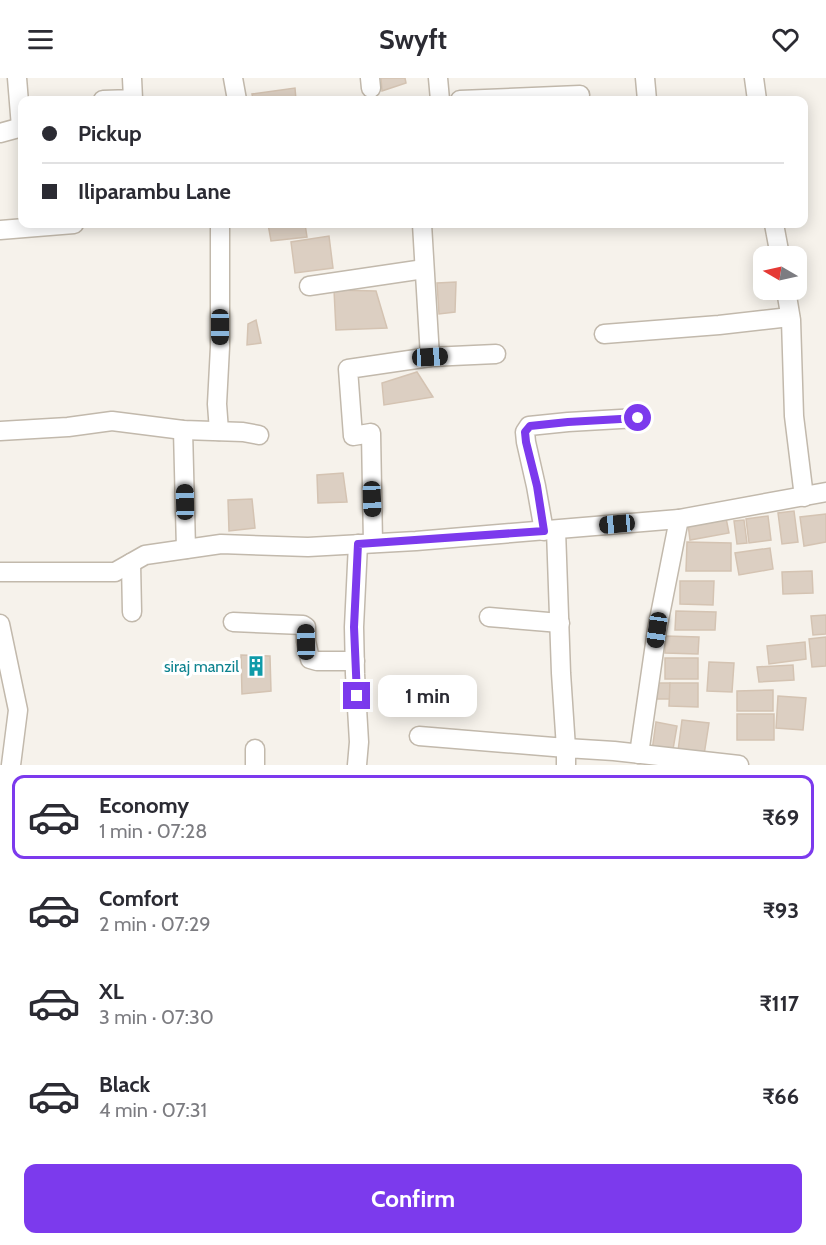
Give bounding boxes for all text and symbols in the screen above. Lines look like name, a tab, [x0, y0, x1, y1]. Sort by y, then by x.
icon: menu	[24, 23, 57, 56]
text: Swyft	[379, 23, 447, 56]
icon: heart	[769, 23, 802, 56]
text: Pickup	[78, 120, 142, 147]
text: Iliparambu Lane	[78, 178, 231, 205]
north arrow	[753, 246, 807, 300]
map controls	[753, 246, 807, 300]
car	[211, 309, 229, 345]
car	[412, 347, 448, 367]
route start	[624, 404, 651, 431]
car	[362, 481, 382, 517]
car	[176, 484, 194, 520]
car	[598, 513, 636, 535]
car	[646, 611, 668, 649]
car	[297, 624, 315, 660]
building icon: siraj manzil	[244, 654, 268, 678]
place label: siraj manzil	[164, 657, 239, 676]
callout: 1 min	[378, 675, 477, 717]
route end	[343, 682, 370, 709]
text: 1 min	[405, 684, 450, 708]
icon: car	[27, 790, 81, 844]
text: Economy	[99, 792, 189, 819]
text: ₹69	[762, 804, 799, 831]
text: 1 min · 07:28	[99, 819, 207, 843]
icon: car	[27, 883, 81, 937]
text: Comfort	[99, 885, 178, 912]
text: ₹93	[763, 897, 799, 924]
text: 2 min · 07:29	[99, 912, 211, 936]
icon: car	[27, 976, 81, 1030]
text: XL	[99, 978, 124, 1005]
text: ₹117	[760, 990, 799, 1017]
text: 3 min · 07:30	[99, 1005, 214, 1029]
icon: car	[27, 1069, 81, 1123]
text: Black	[99, 1071, 150, 1098]
text: ₹66	[762, 1083, 799, 1110]
text: 4 min · 07:31	[99, 1098, 207, 1122]
button: Confirm	[24, 1164, 802, 1233]

